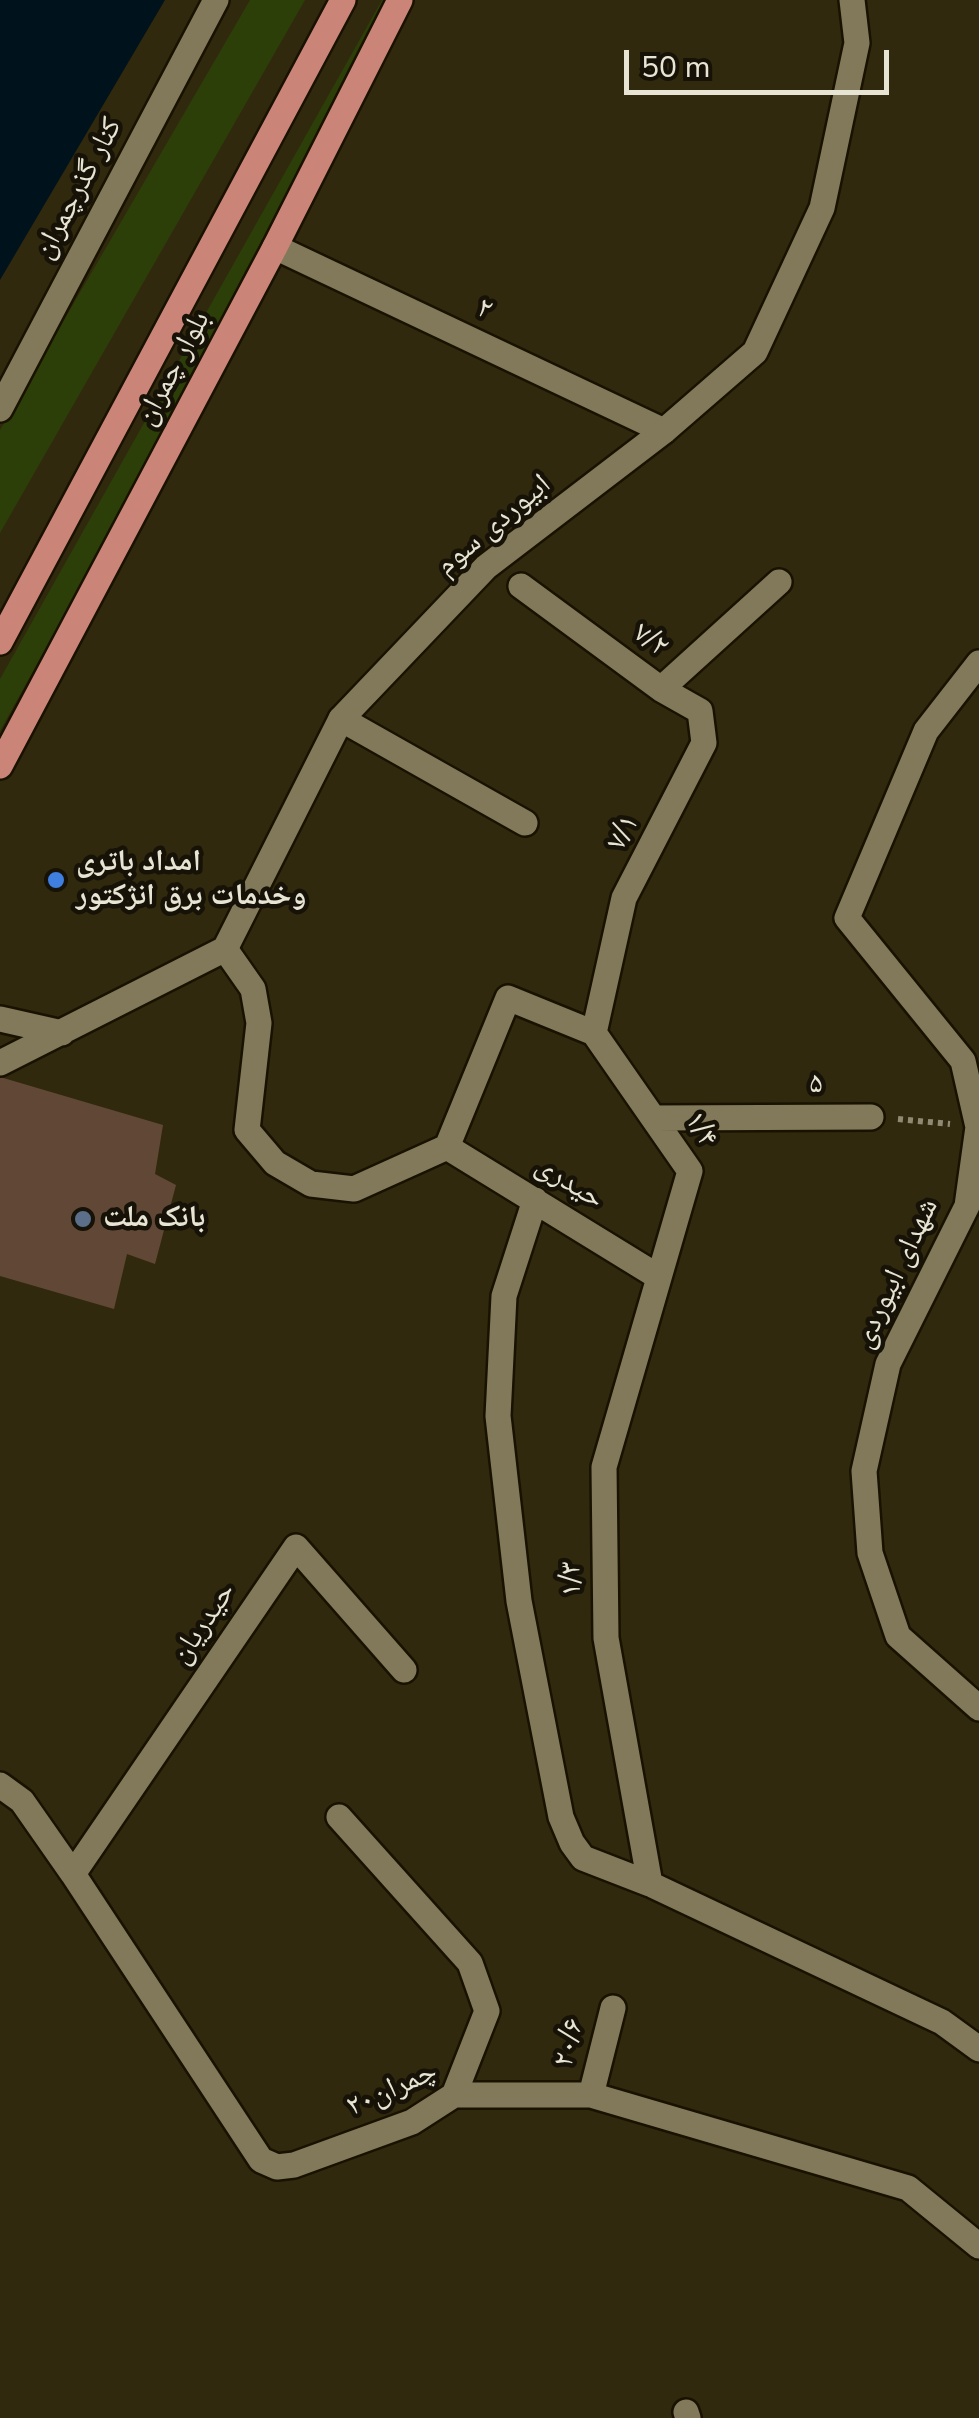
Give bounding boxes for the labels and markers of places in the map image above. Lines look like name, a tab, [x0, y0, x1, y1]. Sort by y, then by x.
place label: امداد باتری وخدمات برق انژکتور	[76, 845, 306, 916]
marker: امداد باتری وخدمات برق انژکتور	[45, 869, 67, 891]
place label: بانک ملت	[103, 1201, 205, 1237]
marker: بانک ملت	[72, 1208, 94, 1230]

